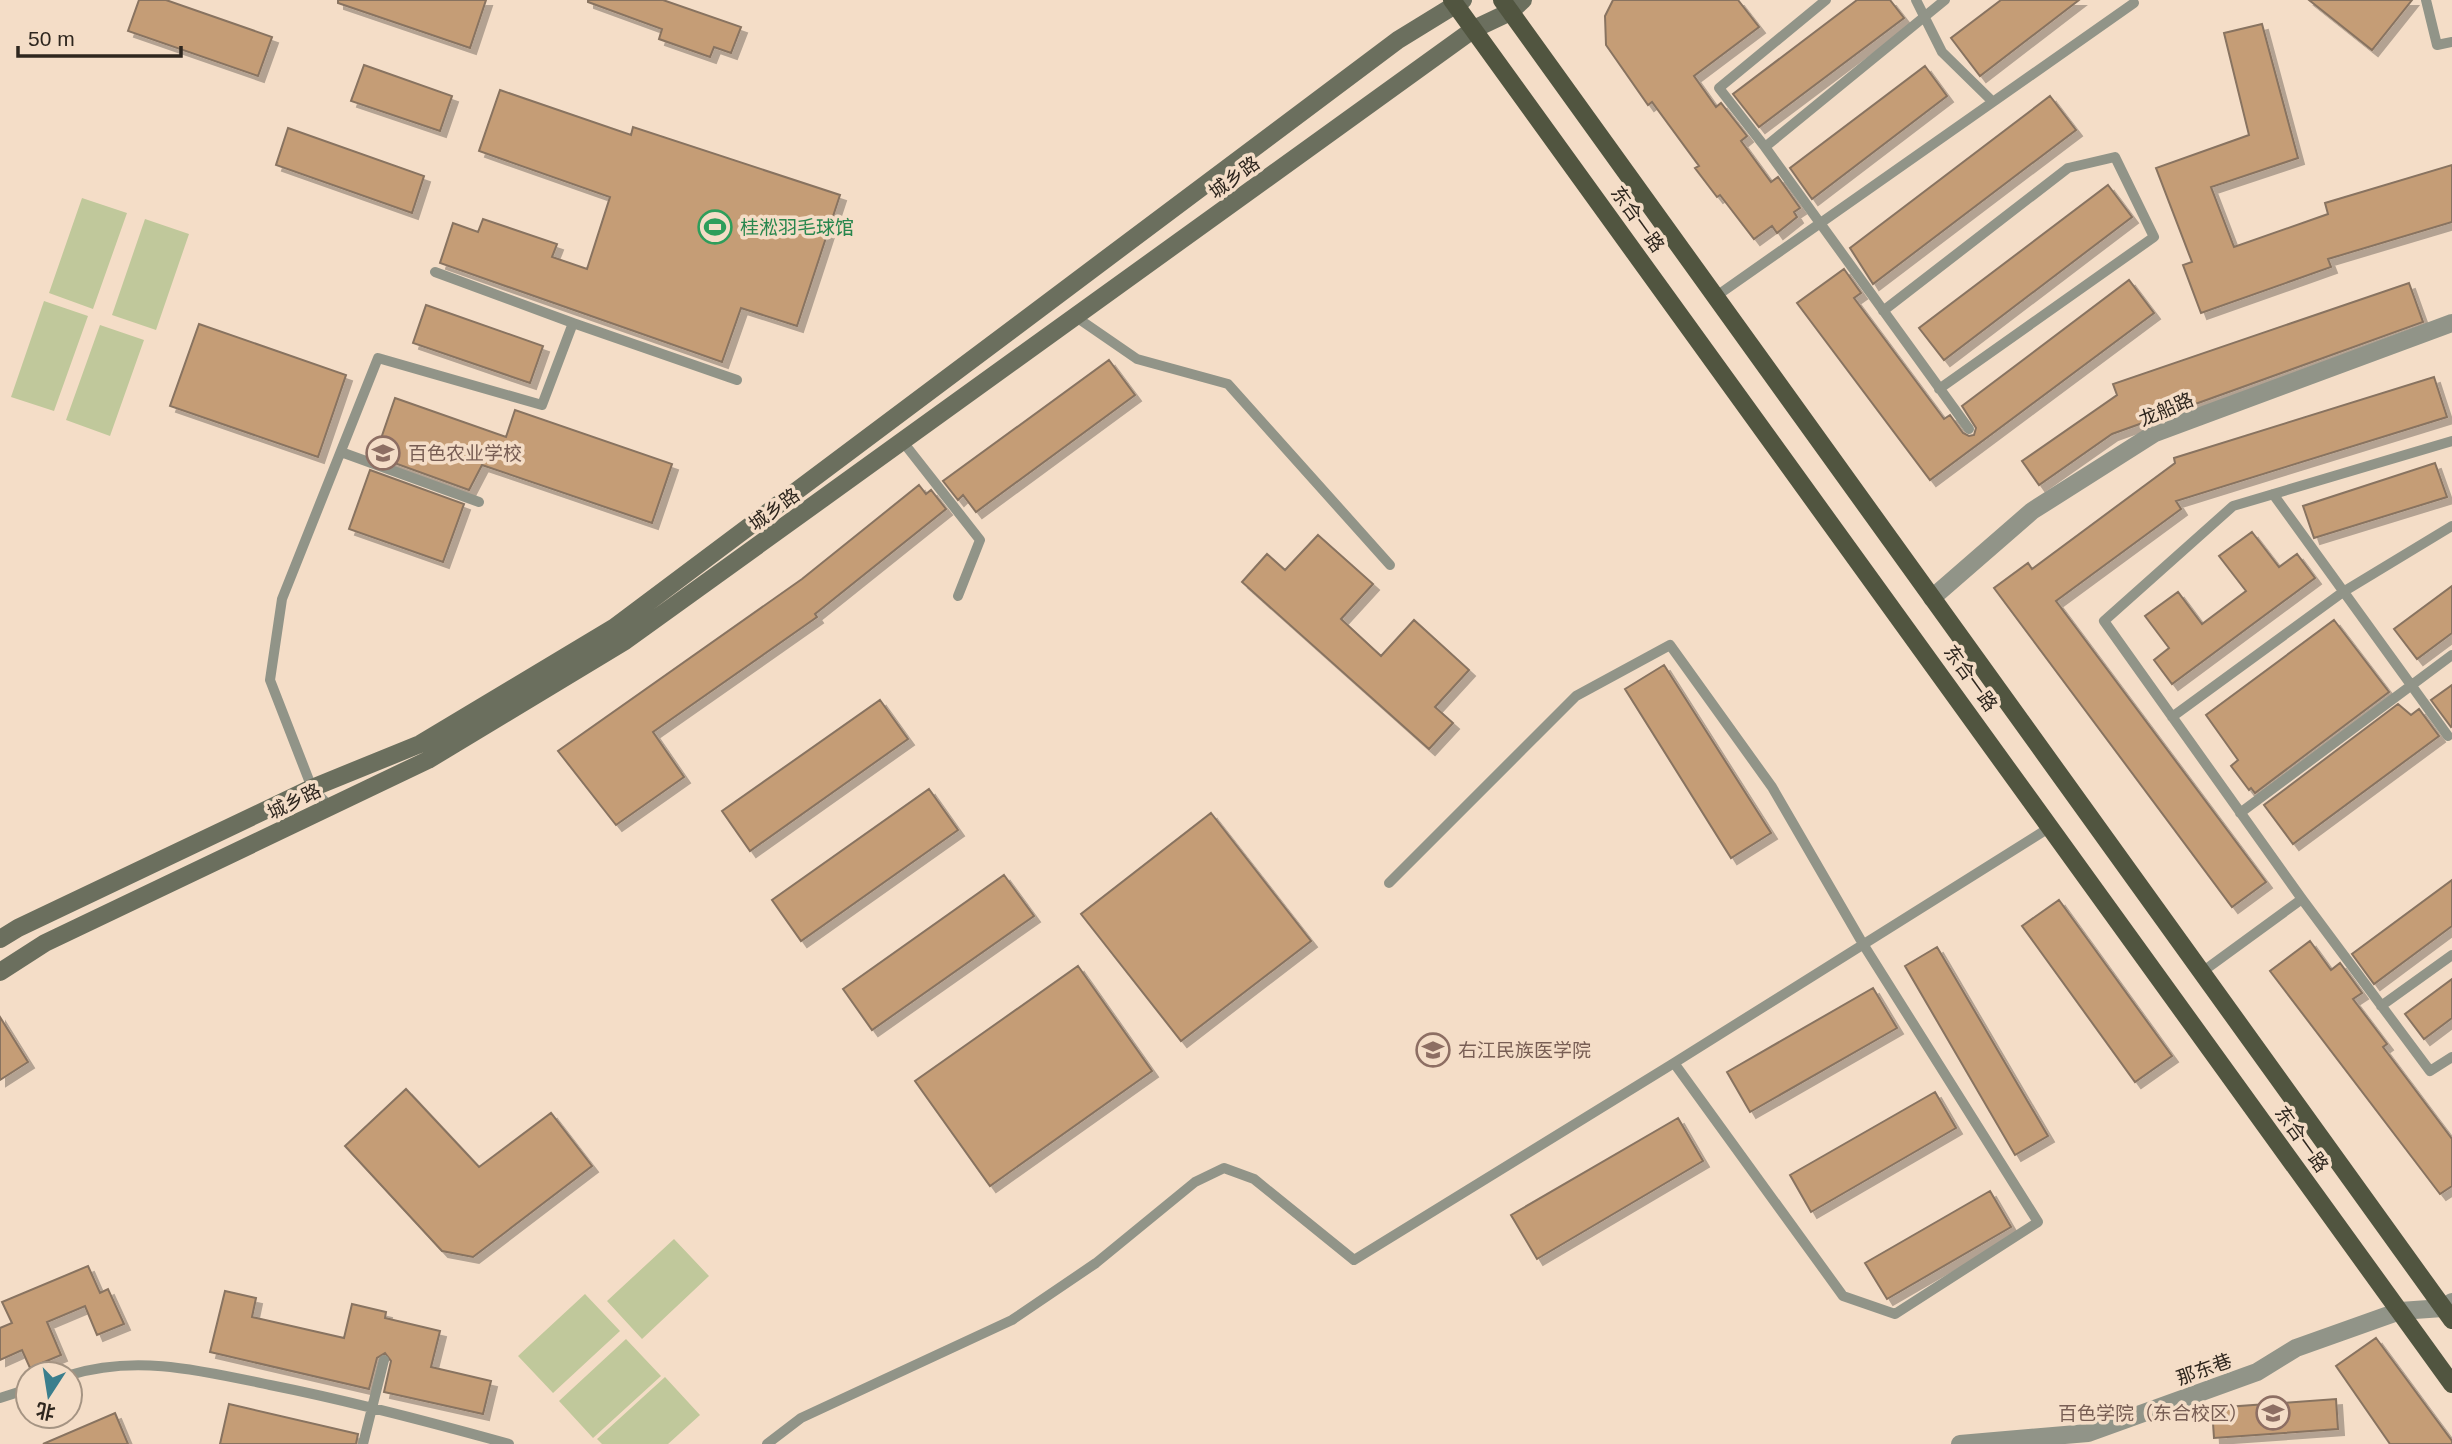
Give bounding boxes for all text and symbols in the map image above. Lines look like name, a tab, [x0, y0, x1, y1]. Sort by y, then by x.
scale bar	[18, 14, 180, 58]
text: 50 m	[28, 27, 75, 50]
street label: 城乡路	[1205, 152, 1264, 203]
street label: 东合一路	[1607, 182, 1668, 256]
sports icon: 桂淞羽毛球馆	[696, 208, 734, 246]
place label: 桂淞羽毛球馆	[740, 217, 854, 238]
street label: 龙船路	[2136, 389, 2197, 430]
school or university icon: 百色农业学校	[364, 434, 402, 472]
place label: 百色农业学校	[408, 443, 522, 464]
street label: 城乡路	[745, 484, 804, 535]
street label: 东合一路	[1940, 641, 2001, 715]
street label: 城乡路	[264, 780, 324, 823]
school or university icon: 右江民族医学院	[1414, 1031, 1452, 1069]
place label: 右江民族医学院	[1458, 1040, 1591, 1061]
street label: 东合一路	[2271, 1102, 2332, 1176]
street label: 那东巷	[2174, 1350, 2235, 1389]
north arrow	[14, 1360, 84, 1430]
school or university icon: 百色学院（东合校区）	[2254, 1394, 2292, 1432]
text: 北	[34, 1399, 57, 1423]
place label: 百色学院（东合校区）	[2058, 1403, 2248, 1424]

